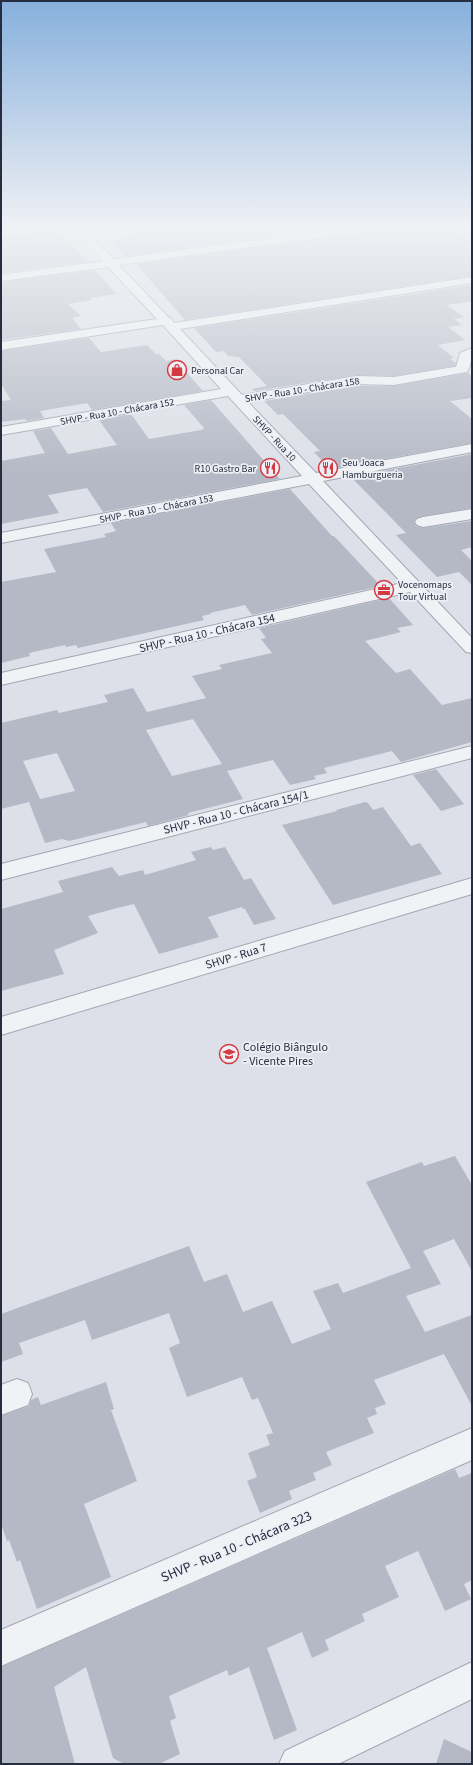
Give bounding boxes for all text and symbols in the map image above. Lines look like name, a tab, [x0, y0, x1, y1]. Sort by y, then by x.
shop icon: Personal Car	[166, 359, 188, 381]
place label: Personal Car	[191, 364, 244, 378]
street label: SHVP - Rua 10 - Chácara 158	[244, 374, 361, 406]
street label: SHVP - Rua 10 - Chácara 152	[59, 395, 175, 429]
street label: SHVP - Rua 10	[249, 413, 299, 465]
place label: Seu Joaca Hamburgueria	[342, 456, 403, 482]
restaurant icon: R10 Gastro Bar	[259, 457, 281, 479]
restaurant icon: Seu Joaca Hamburgueria	[317, 457, 339, 479]
place label: R10 Gastro Bar	[195, 462, 257, 476]
street label: SHVP - Rua 10 - Chácara 153	[98, 491, 214, 527]
place label: Vocenomaps Tour Virtual	[398, 578, 452, 604]
office icon: Vocenomaps Tour Virtual	[373, 579, 395, 601]
street label: SHVP - Rua 10 - Chácara 154	[137, 610, 277, 657]
street label: SHVP - Rua 10 - Chácara 154/1	[162, 786, 311, 839]
street label: SHVP - Rua 7	[203, 939, 269, 974]
place label: Colégio Biângulo - Vicente Pires	[243, 1039, 328, 1070]
school or university icon: Colégio Biângulo - Vicente Pires	[218, 1043, 240, 1065]
street label: SHVP - Rua 10 - Chácara 323	[158, 1506, 315, 1588]

